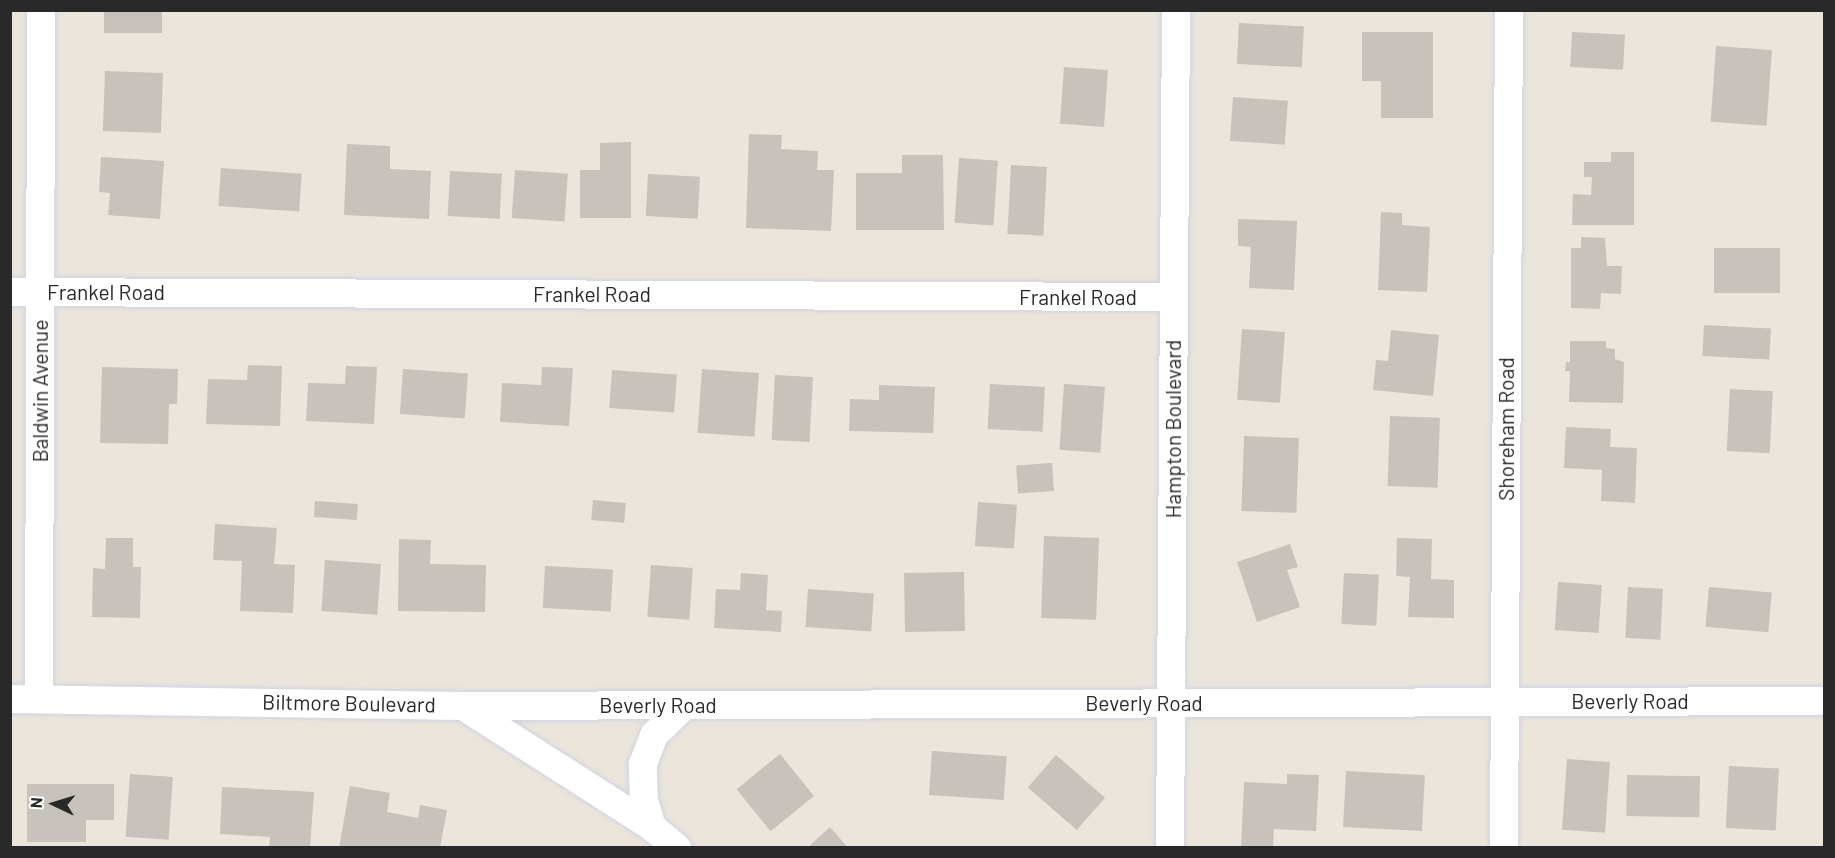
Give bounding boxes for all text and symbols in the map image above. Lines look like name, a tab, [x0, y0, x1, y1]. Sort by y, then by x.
street label: Frankel Road	[47, 279, 165, 305]
street label: Frankel Road	[533, 281, 651, 307]
street label: Frankel Road	[1019, 284, 1137, 310]
street label: Baldwin Avenue	[27, 320, 53, 462]
street label: Hampton Boulevard	[1160, 340, 1186, 518]
street label: Shoreham Road	[1493, 357, 1519, 501]
street label: Beverly Road	[1571, 688, 1689, 714]
street label: Biltmore Boulevard	[262, 689, 436, 717]
street label: Beverly Road	[1085, 690, 1203, 716]
street label: Beverly Road	[599, 692, 717, 718]
north arrow	[24, 774, 84, 834]
text: N	[26, 797, 45, 809]

